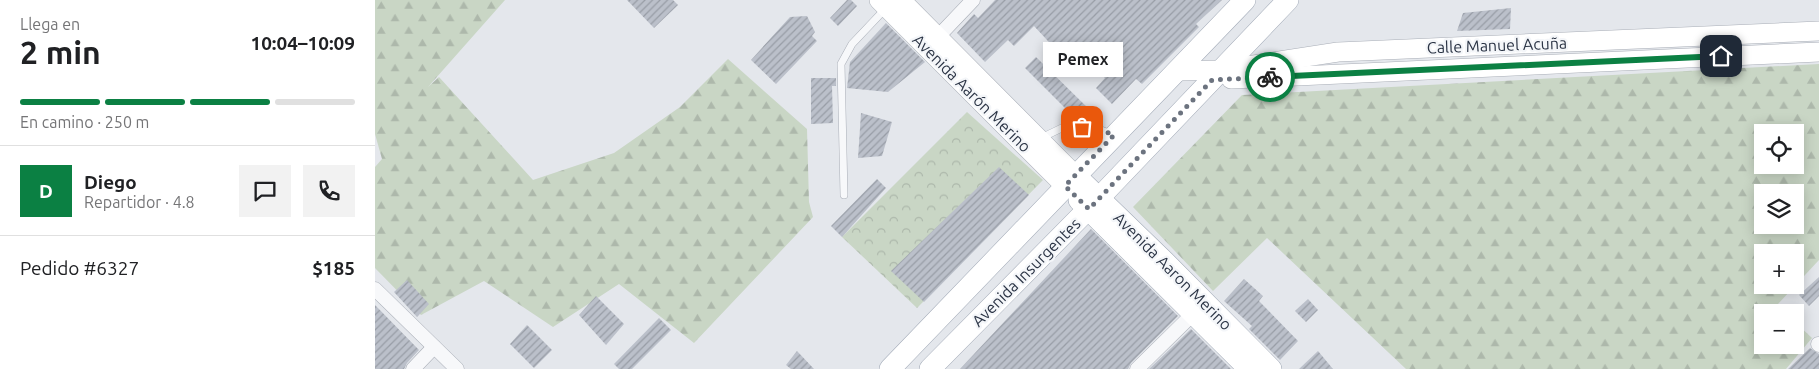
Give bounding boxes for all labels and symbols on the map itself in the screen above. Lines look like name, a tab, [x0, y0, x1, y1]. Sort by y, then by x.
street label: Avenida Aarón Merino	[909, 30, 1035, 156]
street label: Calle Manuel Acuña	[1427, 34, 1567, 56]
pin	[1700, 35, 1742, 77]
callout: Pemex	[1042, 42, 1122, 77]
courier	[1245, 52, 1295, 102]
pin	[1061, 106, 1103, 148]
street label: Avenida Aaron Merino	[1110, 208, 1236, 334]
street label: Avenida Insurgentes	[968, 214, 1084, 330]

